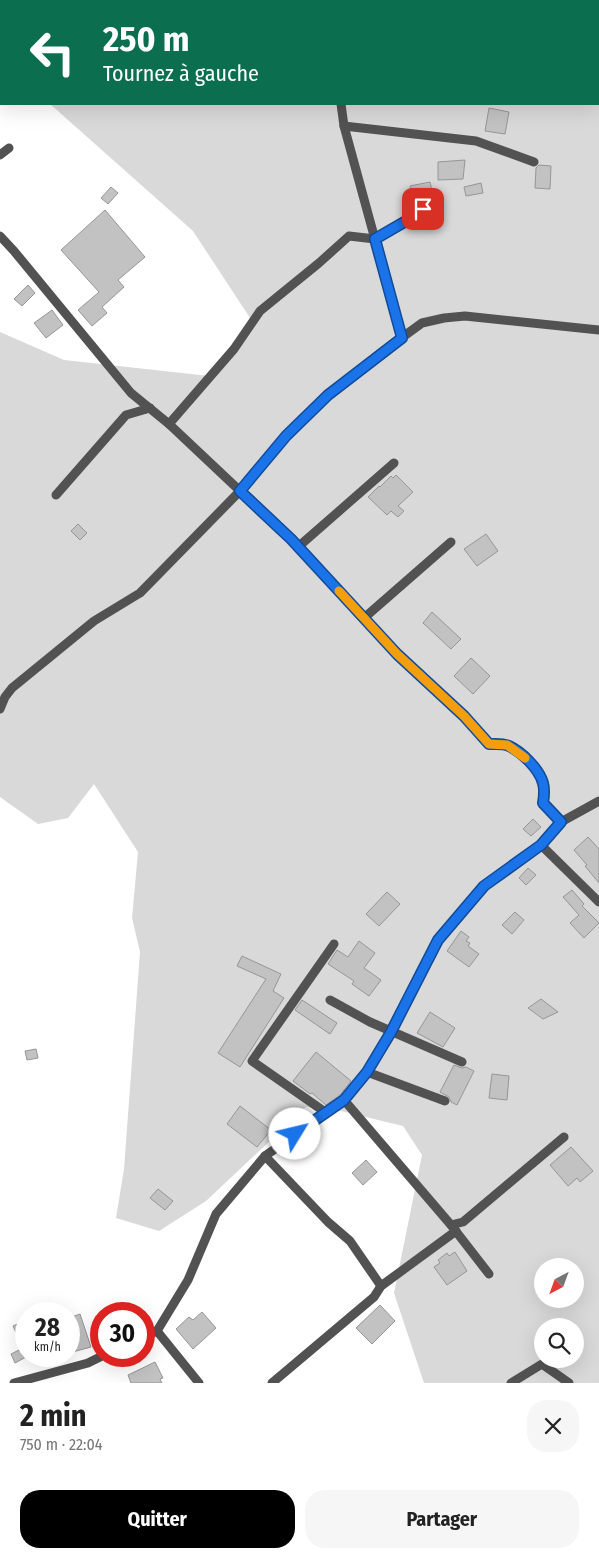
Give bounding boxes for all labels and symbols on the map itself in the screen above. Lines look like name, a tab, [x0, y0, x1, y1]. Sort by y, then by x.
pin	[402, 188, 444, 230]
position arrow	[268, 1107, 320, 1159]
north arrow	[534, 1258, 584, 1308]
speed limit sign: 30	[90, 1302, 155, 1367]

